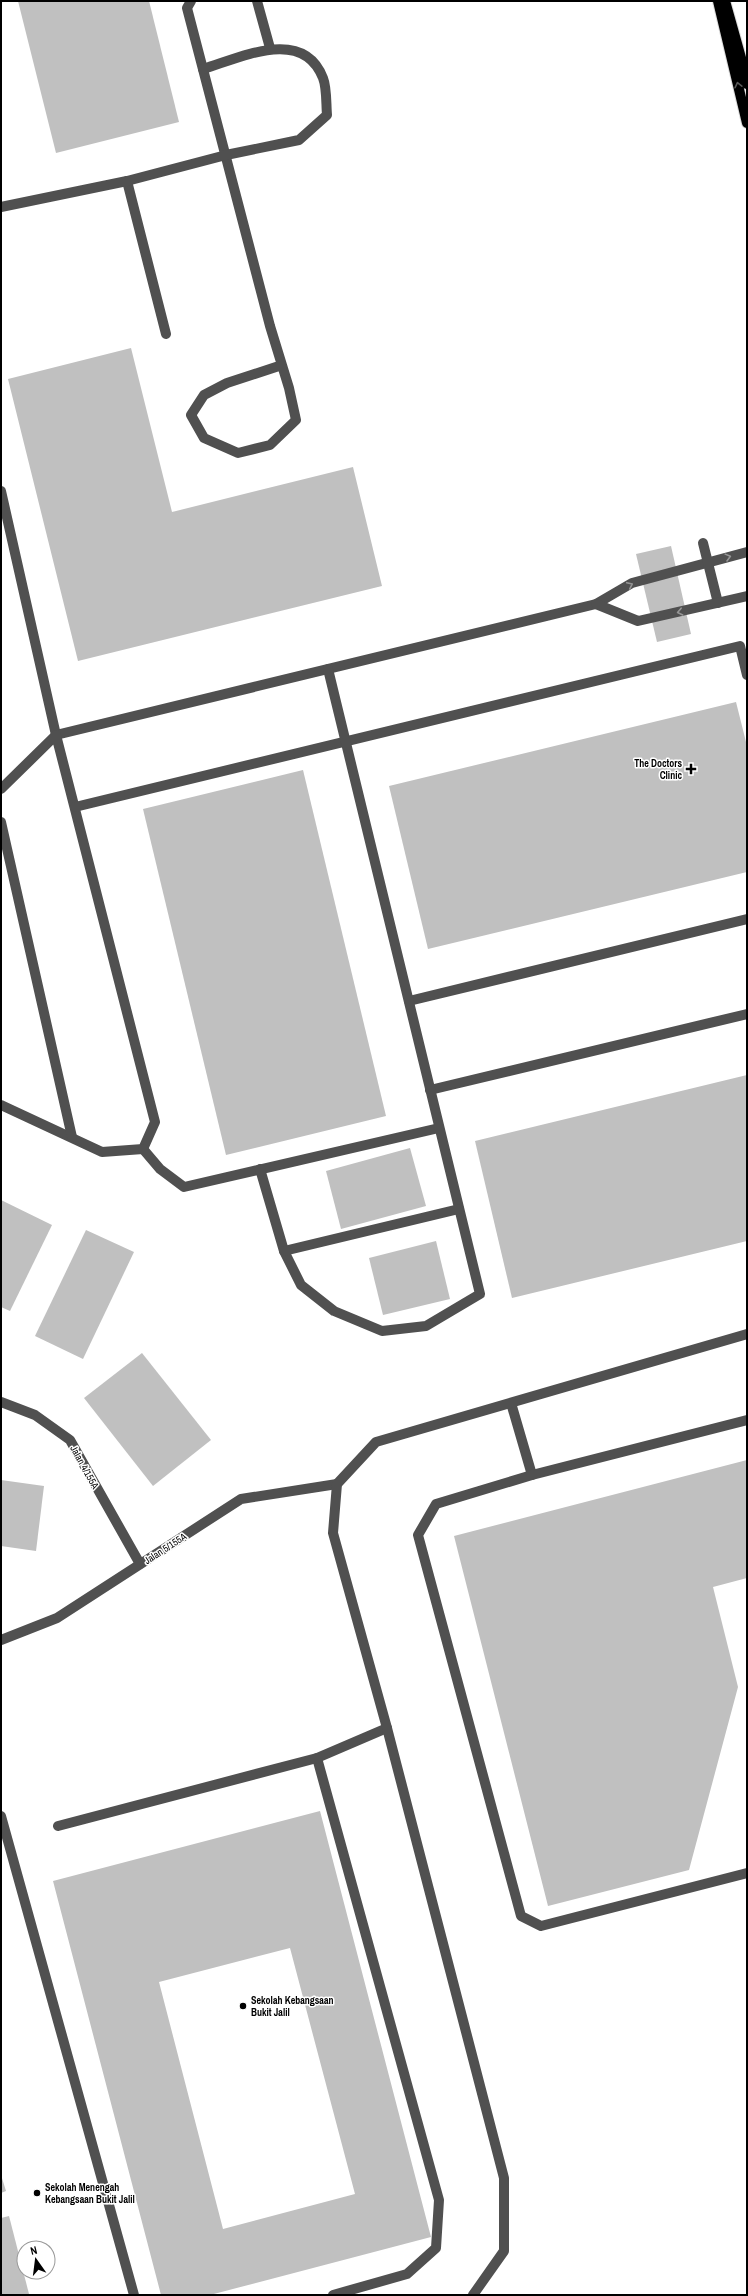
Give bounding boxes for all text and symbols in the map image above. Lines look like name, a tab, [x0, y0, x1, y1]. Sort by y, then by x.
one-way arrow	[734, 82, 743, 89]
one-way arrow	[724, 553, 731, 562]
one-way arrow	[626, 582, 633, 590]
one-way arrow	[677, 607, 683, 615]
place label: The Doctors Clinic	[634, 757, 682, 782]
marker: The Doctors Clinic	[685, 763, 697, 775]
street label: Jalan 4/155A	[67, 1443, 102, 1492]
street label: Jalan 5/155A	[142, 1530, 189, 1567]
place label: Sekolah Kebangsaan Bukit Jalil	[251, 1994, 334, 2019]
marker: Sekolah Kebangsaan Bukit Jalil	[238, 2001, 248, 2011]
place label: Sekolah Menengah Kebangsaan Bukit Jalil	[45, 2181, 135, 2206]
marker: Sekolah Menengah Kebangsaan Bukit Jalil	[32, 2188, 42, 2198]
north arrow	[16, 2240, 56, 2280]
text: N	[29, 2243, 38, 2258]

